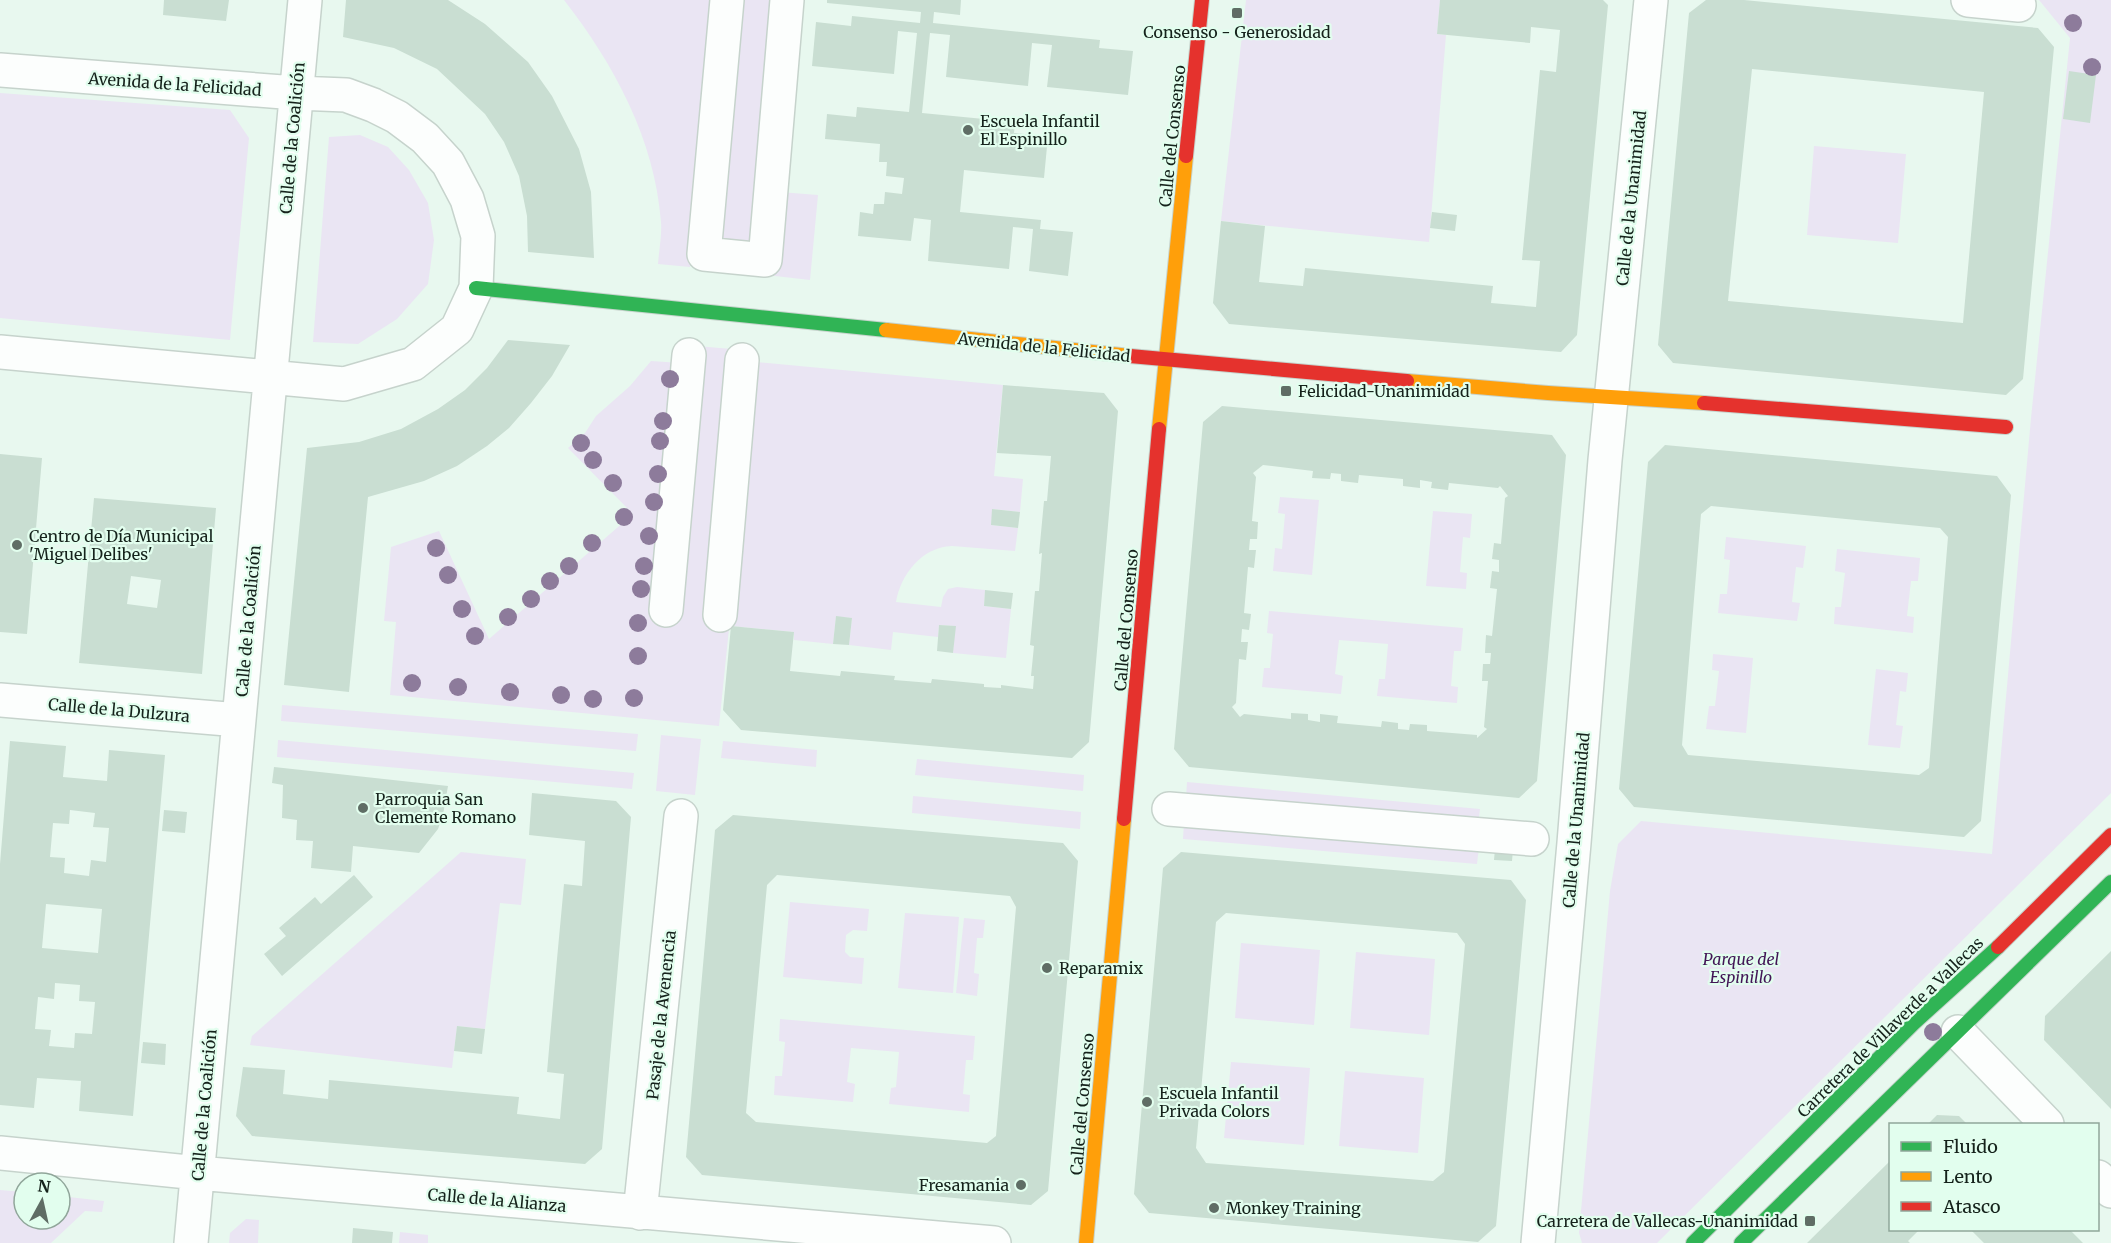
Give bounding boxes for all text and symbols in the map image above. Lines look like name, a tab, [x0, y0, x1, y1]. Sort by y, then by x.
marker: Consenso - Generosidad	[1230, 6, 1244, 20]
place label: Consenso - Generosidad	[1143, 22, 1331, 42]
street label: Calle de la Coalición	[275, 61, 309, 215]
street label: Calle del Consenso	[1155, 64, 1189, 208]
street label: Avenida de la Felicidad	[87, 68, 263, 100]
street label: Calle de la Unanimidad	[1612, 109, 1650, 287]
place label: Escuela Infantil El Espinillo	[980, 111, 1100, 149]
marker: Escuela Infantil El Espinillo	[961, 123, 975, 137]
street label: Avenida de la Felicidad	[956, 328, 1132, 366]
place label: Felicidad-Unanimidad	[1298, 381, 1470, 401]
marker: Felicidad-Unanimidad	[1279, 384, 1293, 398]
place label: Centro de Día Municipal 'Miguel Delibes'	[29, 526, 213, 564]
marker: Centro de Día Municipal 'Miguel Delibes'	[10, 538, 24, 552]
street label: Calle de la Coalición	[231, 544, 265, 698]
street label: Calle del Consenso	[1110, 548, 1142, 692]
street label: Calle de la Dulzura	[47, 694, 191, 726]
street label: Calle de la Unanimidad	[1558, 731, 1594, 909]
place label: Parroquia San Clemente Romano	[375, 789, 516, 827]
marker: Parroquia San Clemente Romano	[356, 801, 370, 815]
street label: Pasaje de la Avenencia	[642, 929, 680, 1101]
street label: Carretera de Villaverde a Vallecas	[1793, 933, 1987, 1121]
park label: Parque del Espinillo	[1703, 949, 1779, 987]
place label: Reparamix	[1059, 958, 1144, 978]
marker: Reparamix	[1040, 961, 1054, 975]
street label: Calle de la Coalición	[187, 1028, 221, 1182]
street label: Calle del Consenso	[1066, 1032, 1098, 1176]
place label: Escuela Infantil Privada Colors	[1159, 1083, 1279, 1121]
marker: Escuela Infantil Privada Colors	[1140, 1095, 1154, 1109]
legend	[1889, 1123, 2099, 1231]
text: Fluido	[1943, 1135, 1998, 1158]
text: Lento	[1943, 1165, 1993, 1188]
north arrow	[12, 1171, 72, 1231]
text: N	[36, 1175, 52, 1197]
place label: Fresamania	[919, 1175, 1009, 1195]
marker: Fresamania	[1014, 1178, 1028, 1192]
street label: Calle de la Alianza	[427, 1184, 568, 1216]
text: Atasco	[1942, 1195, 2001, 1218]
place label: Monkey Training	[1226, 1198, 1361, 1218]
marker: Monkey Training	[1207, 1201, 1221, 1215]
place label: Carretera de Vallecas-Unanimidad	[1537, 1211, 1798, 1231]
marker: Carretera de Vallecas-Unanimidad	[1803, 1214, 1817, 1228]

